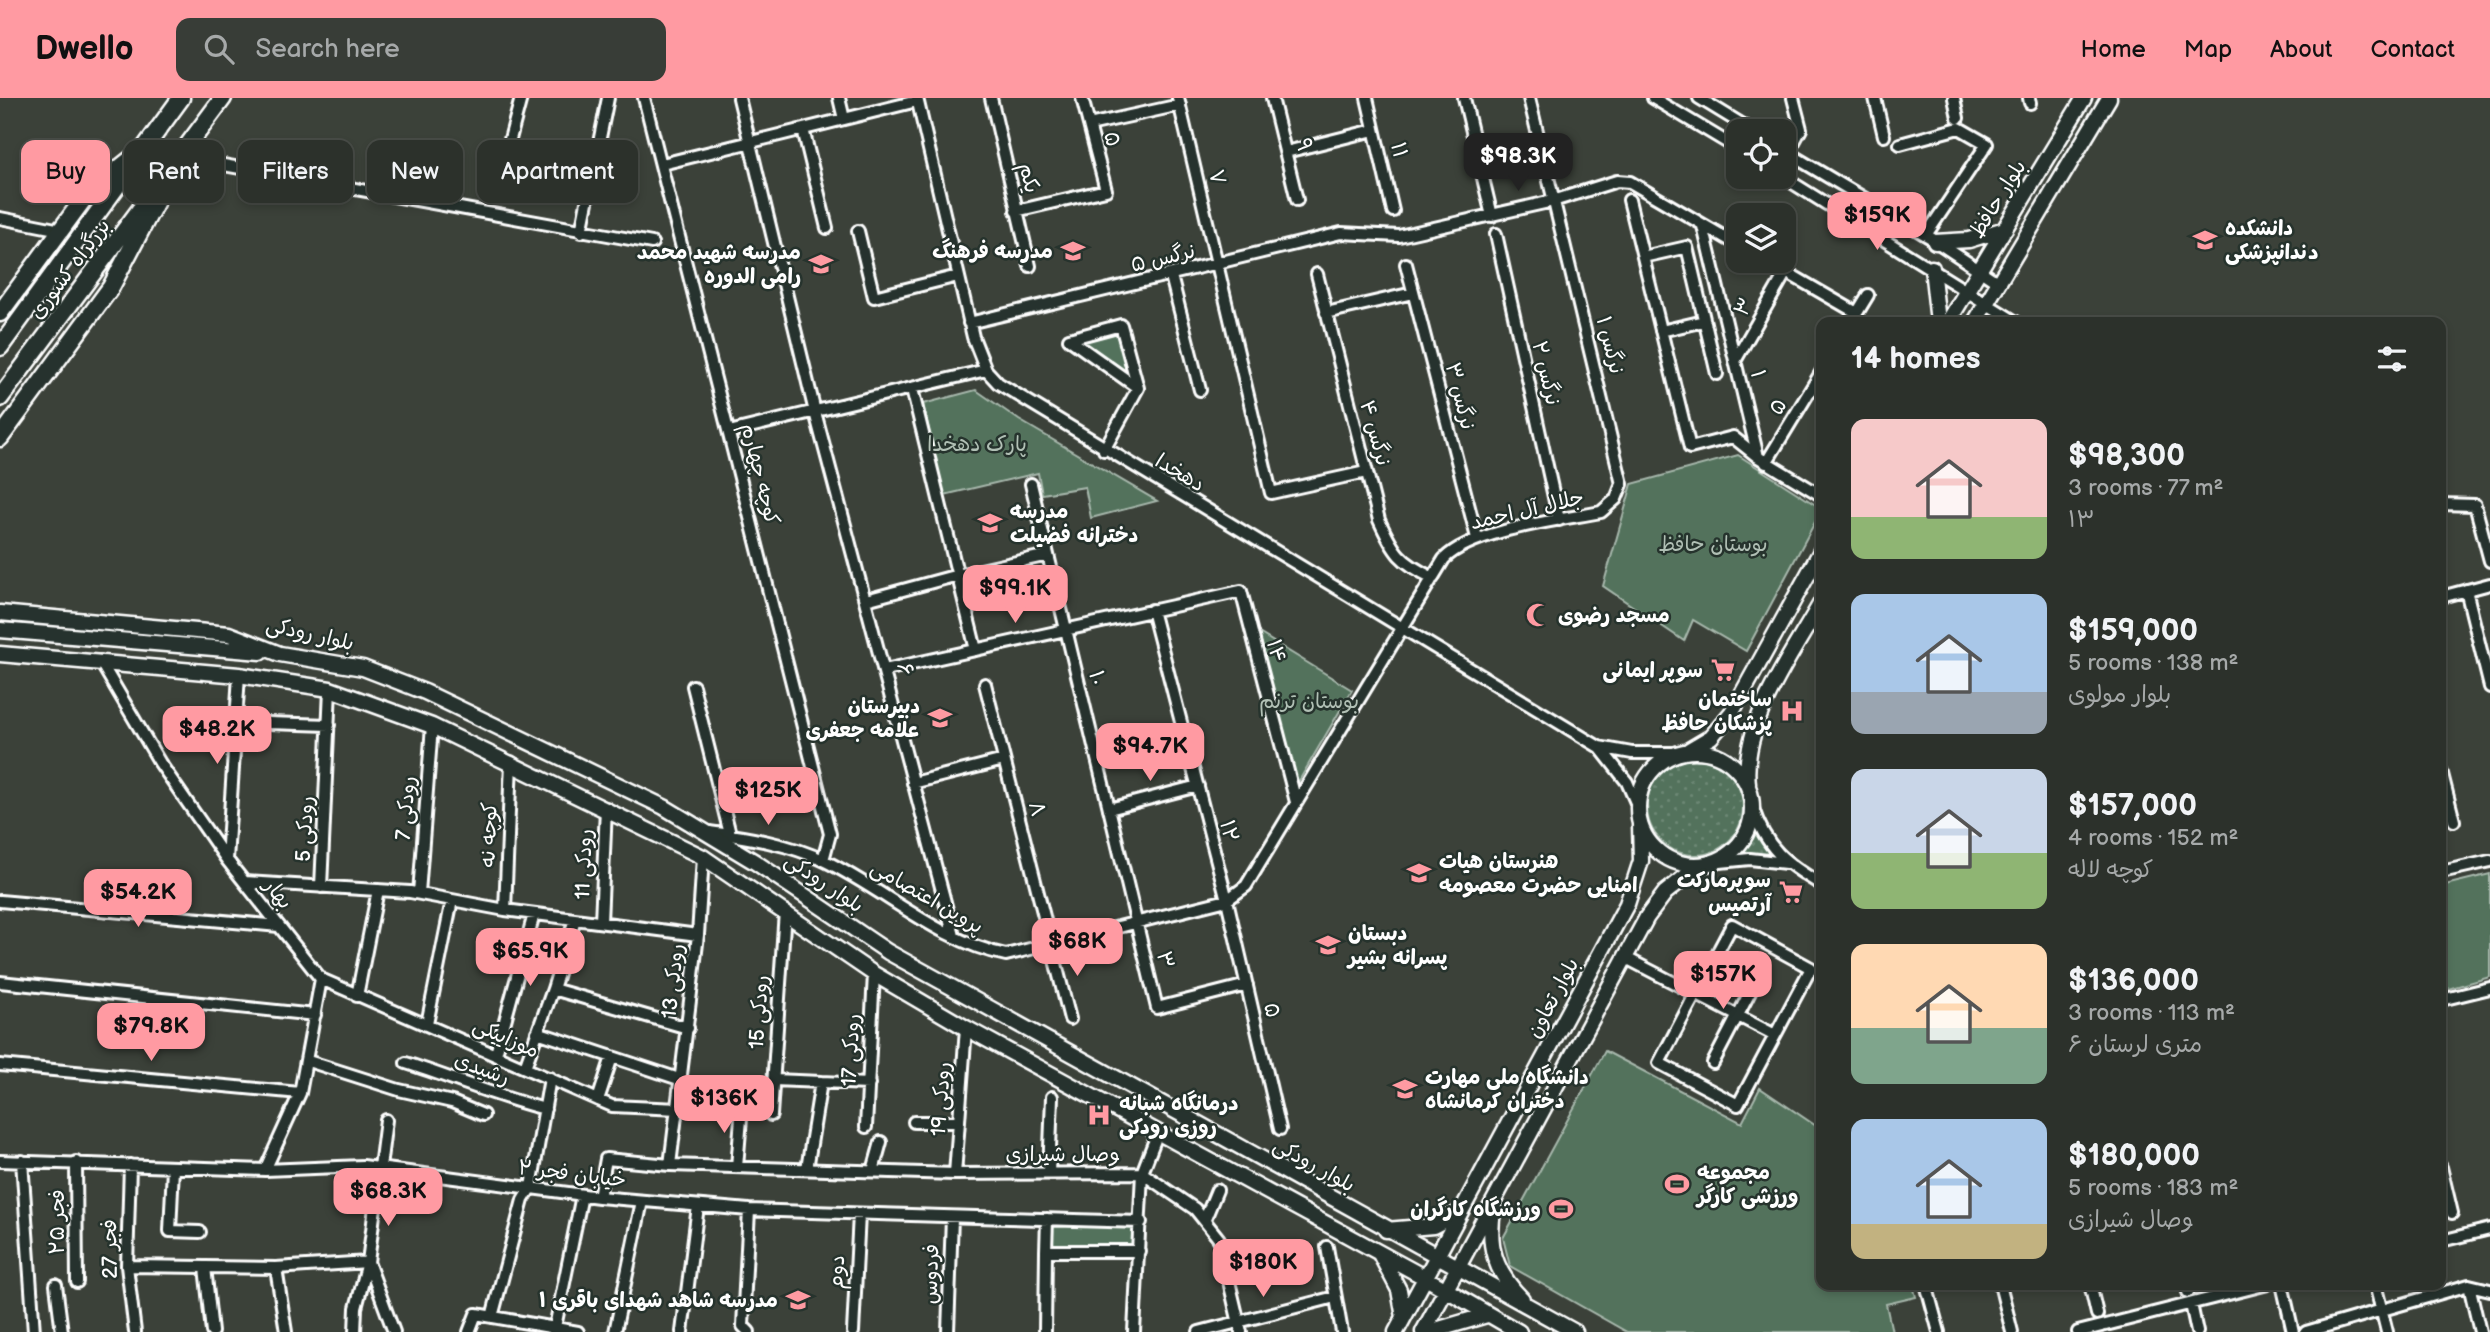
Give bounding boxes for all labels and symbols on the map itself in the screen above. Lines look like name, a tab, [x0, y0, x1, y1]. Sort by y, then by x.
street label: ۵	[1098, 129, 1126, 149]
pin: $98.3K	[1461, 134, 1575, 193]
street label: ۹	[1290, 136, 1318, 154]
street label: ۱۱	[1385, 140, 1413, 160]
street label: بلوار حافظ	[1964, 155, 2032, 243]
street label: یکم	[1011, 161, 1044, 196]
street label: ۷	[1203, 167, 1231, 187]
pin: $159K	[1828, 192, 1926, 252]
street label: بزرگراه کشوری	[24, 214, 116, 324]
place label: دانشکده دندانپزشکی	[2225, 216, 2319, 265]
school or university icon: دانشکده دندانپزشکی	[2191, 226, 2219, 254]
school or university icon: مدرسه فرهنگ	[1059, 237, 1087, 265]
place label: مدرسه فرهنگ	[932, 238, 1053, 264]
street label: نرگس ۵	[1128, 238, 1198, 278]
place label: مدرسه شهید محمد رامی الدوره	[637, 240, 801, 289]
school or university icon: مدرسه شهید محمد رامی الدوره	[807, 250, 835, 278]
street label: ۳	[1729, 293, 1759, 321]
street label: نرگس ۱	[1591, 314, 1629, 376]
street label: نرگس ۲	[1527, 338, 1565, 408]
street label: نرگس ۳	[1440, 360, 1480, 432]
street label: ۱	[1745, 367, 1771, 381]
street label: ۵	[1764, 394, 1792, 420]
street label: نرگس ۴	[1354, 398, 1396, 468]
street label: کوچه چهارم	[732, 421, 785, 528]
park label: پارک دهخدا	[927, 432, 1027, 457]
street label: دهخدا	[1151, 449, 1209, 497]
street label: جلال آل احمد	[1468, 485, 1586, 535]
place label: مدرسه دخترانه فضيلت	[1010, 499, 1138, 548]
school or university icon: مدرسه دخترانه فضيلت	[976, 509, 1004, 537]
park label: بوستان حافظ	[1658, 532, 1768, 557]
pin: $99.1K	[958, 566, 1072, 625]
mosque icon: مسجد رضوی	[1524, 601, 1552, 629]
place label: مسجد رضوی	[1558, 603, 1670, 628]
street label: بلوار رودکی	[263, 612, 356, 657]
street label: ۱۴	[1261, 636, 1291, 666]
supermarket icon: سوپر ایمانی	[1709, 656, 1737, 684]
place label: سوپر ایمانی	[1602, 658, 1703, 683]
street label: ۶	[891, 660, 919, 678]
street label: ۱۰	[1083, 668, 1111, 688]
place label: ساختمان پزشکان حافظ	[1661, 687, 1772, 736]
park label: بوستان ترنم	[1259, 689, 1359, 717]
place label: دبیرستان علامه جعفری	[805, 694, 920, 743]
hospital icon: ساختمان پزشکان حافظ	[1778, 697, 1806, 725]
school or university icon: دبیرستان علامه جعفری	[926, 704, 954, 732]
pin: $48.2K	[160, 706, 274, 766]
pin: $94.7K	[1093, 724, 1207, 783]
pin: $125K	[719, 768, 817, 827]
street label: رودکی 7	[391, 775, 422, 841]
street label: رودکی 5	[291, 795, 320, 863]
street label: ۸	[1023, 799, 1051, 819]
street label: کوچه نه	[475, 801, 503, 869]
street label: ۱۲	[1214, 817, 1244, 845]
street label: رودکی 11	[570, 828, 599, 900]
street label: بلوار رودکی	[779, 848, 868, 919]
place label: هنرستان هیات امنایی حضرت معصومه	[1439, 849, 1638, 898]
street label: پروین اعتصامی	[866, 855, 988, 940]
school or university icon: هنرستان هیات امنایی حضرت معصومه	[1405, 859, 1433, 887]
place label: سوپرمارکت آرتمیس	[1677, 868, 1773, 917]
pin: $54.2K	[81, 870, 195, 929]
street label: بهار	[257, 872, 298, 914]
supermarket icon: سوپرمارکت آرتمیس	[1777, 878, 1805, 906]
pin: $68K	[1036, 918, 1118, 978]
place label: دبستان پسرانه بشير	[1346, 921, 1447, 970]
pin: $65.9K	[473, 928, 587, 988]
school or university icon: دبستان پسرانه بشير	[1314, 931, 1342, 959]
street label: رودکی 13	[657, 942, 690, 1020]
street label: ۳	[1151, 949, 1179, 971]
pin: $157K	[1674, 951, 1772, 1011]
street label: بلوار تعاون	[1522, 954, 1584, 1042]
street label: رودکی 15	[744, 974, 775, 1050]
street label: ۵	[1258, 1000, 1286, 1020]
pin: $79.8K	[94, 1004, 208, 1063]
street label: موزاییکی	[469, 1012, 543, 1064]
street label: رودکی 17	[837, 1013, 866, 1087]
street label: رشیدی	[451, 1047, 513, 1091]
street label: رودکی 19	[926, 1061, 957, 1137]
place label: دانشگاه ملی مهارت دختران کرمانشاه	[1425, 1064, 1589, 1114]
school or university icon: دانشگاه ملی مهارت دختران کرمانشاه	[1391, 1075, 1419, 1103]
pin: $136K	[675, 1076, 773, 1135]
place label: درمانگاه شبانه روزی رودکی	[1119, 1090, 1238, 1140]
hospital icon: درمانگاه شبانه روزی رودکی	[1085, 1101, 1113, 1129]
street label: بلوار رودکی	[1268, 1132, 1359, 1199]
street label: وصال شیرازی	[1005, 1142, 1121, 1167]
street label: خیابان فجر ۲	[517, 1155, 627, 1193]
place label: مجموعه ورزشی کارگر	[1695, 1160, 1798, 1209]
pin: $68.3K	[331, 1168, 445, 1228]
sports icon: مجموعه ورزشی کارگر	[1663, 1170, 1691, 1198]
street label: فجر ۲۵	[45, 1189, 70, 1255]
sports icon: ورزشگاه کارگران	[1547, 1195, 1575, 1223]
place label: ورزشگاه کارگران	[1410, 1196, 1541, 1222]
street label: فجر 27	[97, 1219, 123, 1279]
pin: $180K	[1214, 1240, 1312, 1299]
street label: فردوس	[917, 1243, 945, 1305]
street label: دوم	[824, 1254, 853, 1290]
school or university icon: مدرسه شاهد شهدای باقری ۱	[784, 1286, 812, 1314]
place label: مدرسه شاهد شهدای باقری ۱	[539, 1288, 778, 1313]

